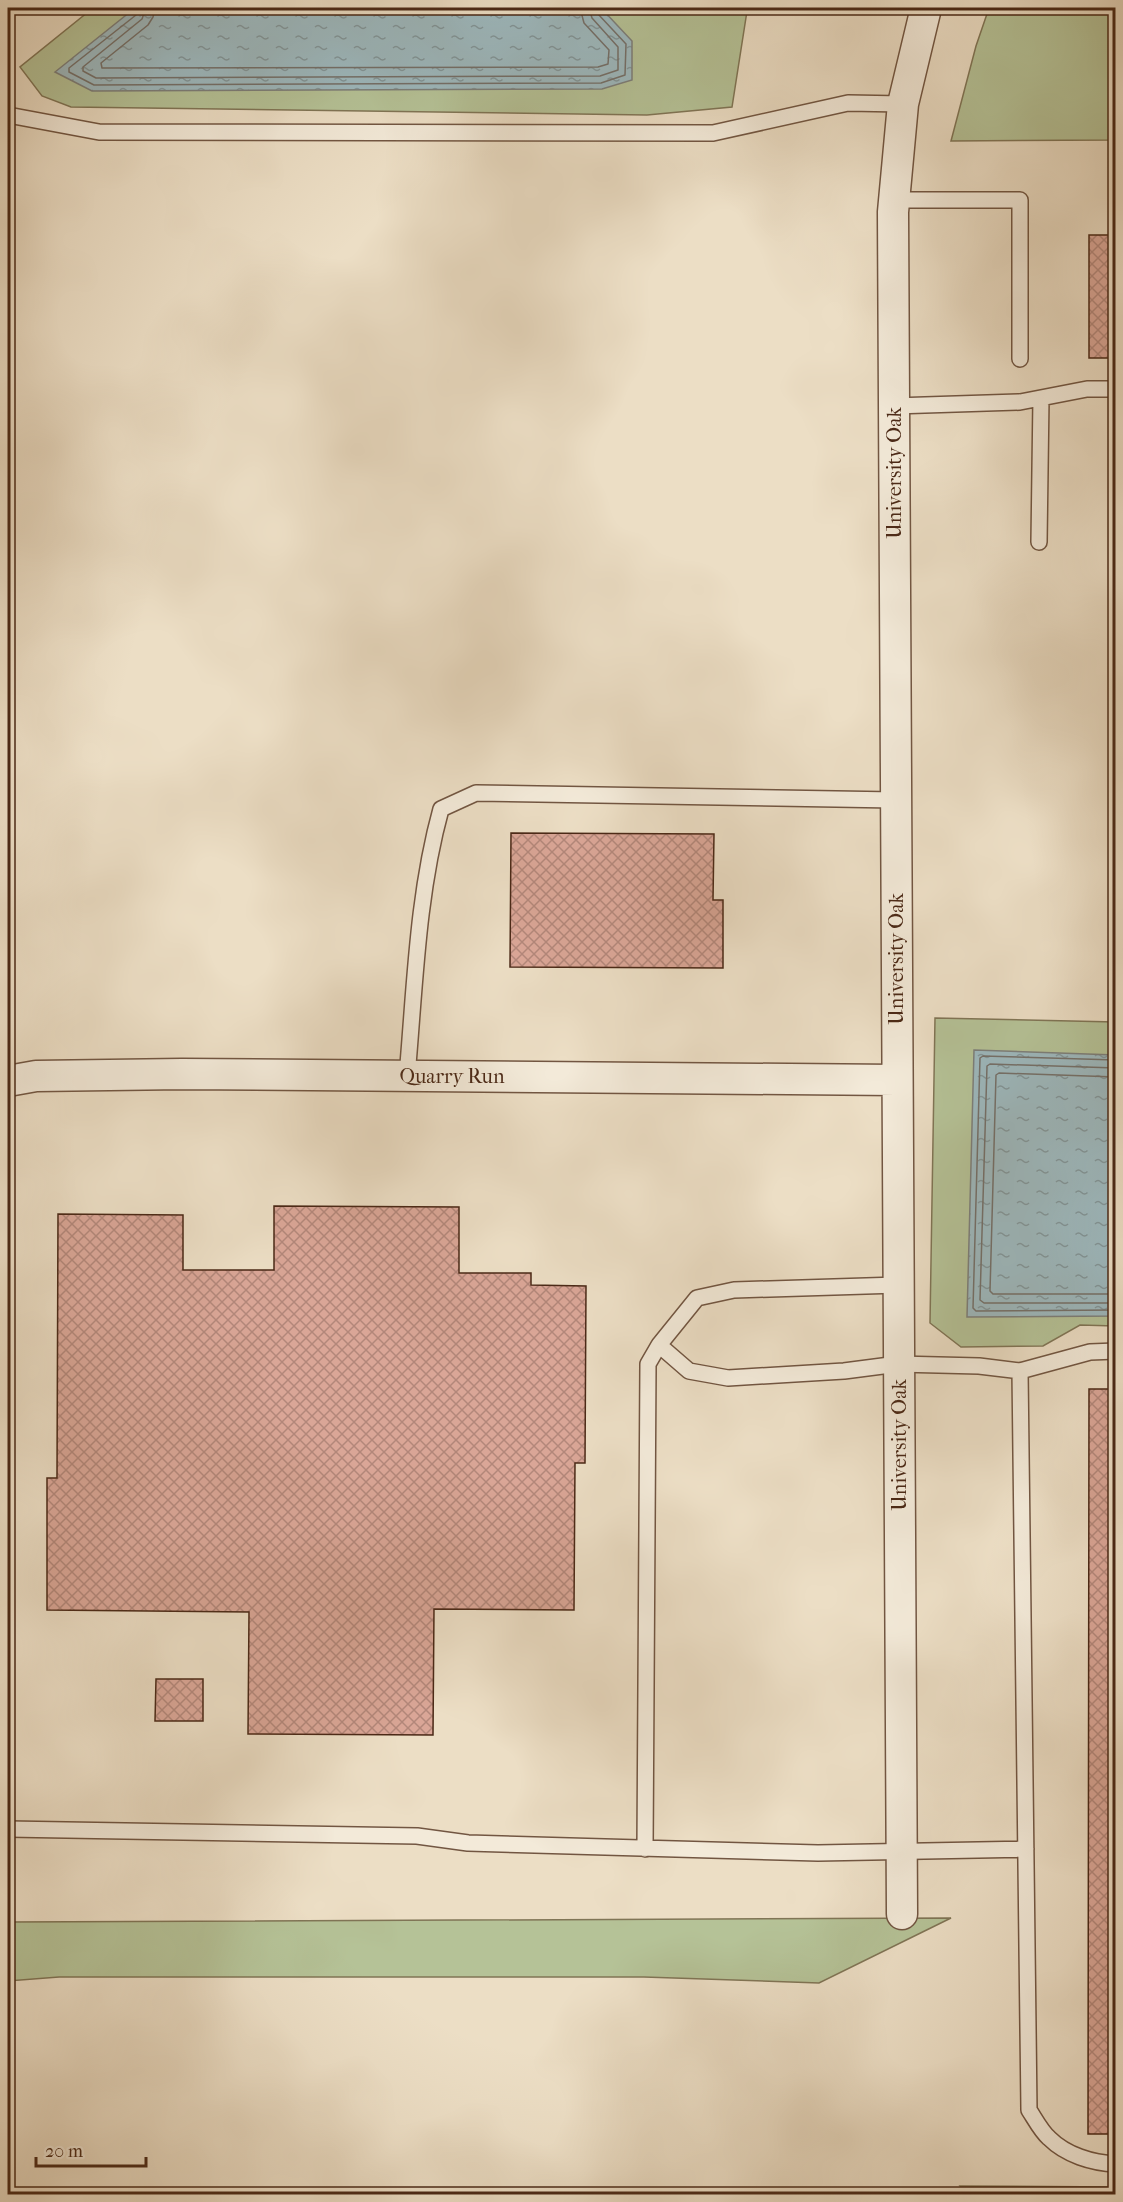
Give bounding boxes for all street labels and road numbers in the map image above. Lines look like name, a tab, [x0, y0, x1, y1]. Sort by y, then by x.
street label: University Oak	[883, 407, 906, 539]
street label: University Oak	[885, 893, 908, 1025]
street label: Quarry Run	[399, 1065, 505, 1088]
street label: University Oak	[888, 1379, 911, 1511]

